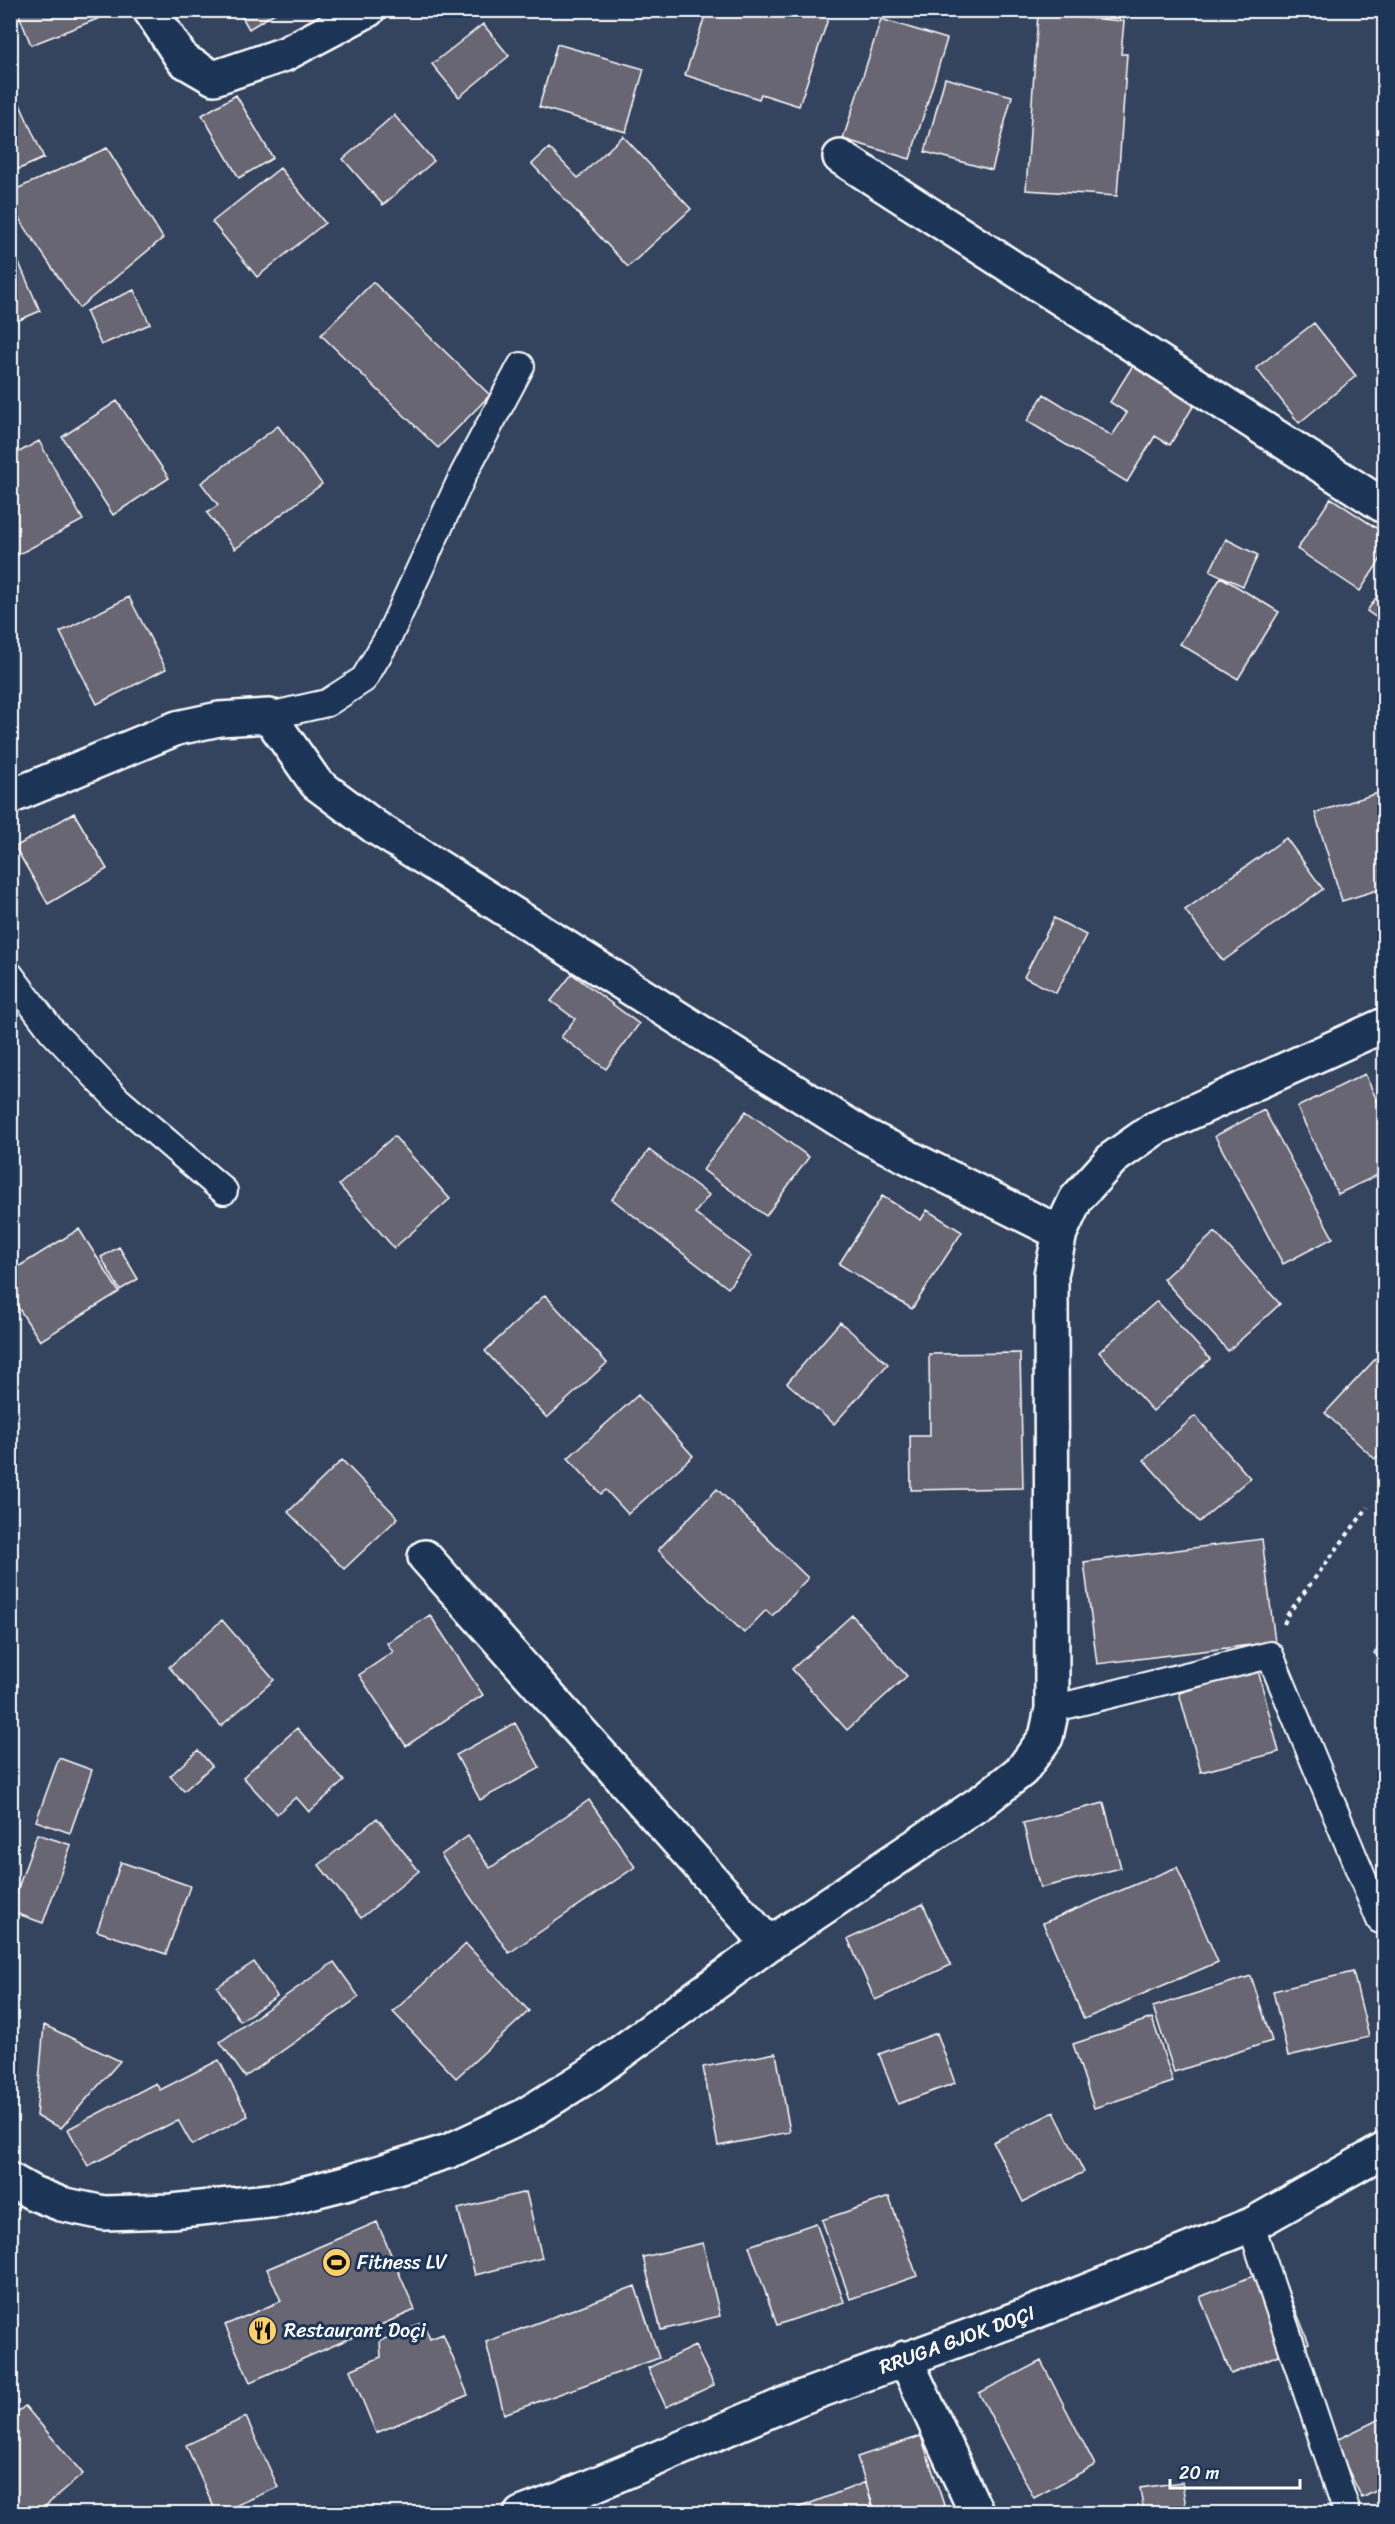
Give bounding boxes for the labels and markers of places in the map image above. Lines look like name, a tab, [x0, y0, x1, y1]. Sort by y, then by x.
place label: Fitness LV	[357, 2245, 448, 2280]
sports icon: Fitness LV	[320, 2246, 352, 2278]
place label: Restaurant Doçi	[284, 2313, 426, 2348]
restaurant icon: Restaurant Doçi	[247, 2314, 279, 2346]

